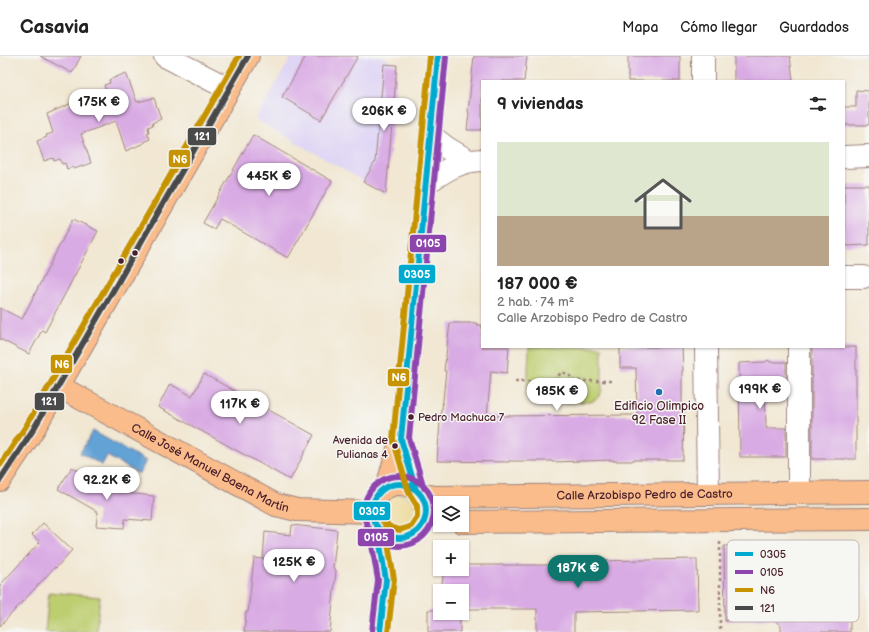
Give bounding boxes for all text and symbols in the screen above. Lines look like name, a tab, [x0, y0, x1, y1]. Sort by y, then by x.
text: Casavia	[20, 16, 89, 39]
text: Mapa	[622, 19, 658, 36]
text: Cómo llegar	[680, 19, 757, 36]
text: Guardados	[779, 19, 849, 36]
pin: 175K €	[66, 89, 132, 123]
icon: filters	[807, 93, 829, 115]
text: 175K €	[78, 94, 120, 110]
text: 9 viviendas	[497, 94, 583, 114]
pin: 206K €	[351, 98, 417, 132]
text: 206K €	[361, 103, 407, 119]
line badge: 121	[187, 127, 217, 146]
text: 121	[194, 130, 210, 143]
line badge: N6	[168, 149, 191, 168]
text: N6	[173, 153, 188, 166]
pin: 445K €	[236, 163, 302, 197]
text: 445K €	[247, 168, 291, 184]
icon: home	[627, 168, 699, 240]
line badge: 0105	[409, 234, 447, 253]
text: 0105	[416, 237, 441, 250]
unlabelled marker	[130, 248, 140, 258]
unlabelled marker	[116, 256, 126, 266]
line badge: 0305	[398, 264, 436, 284]
text: 0305	[404, 268, 431, 281]
text: 187 000 €	[497, 274, 578, 294]
text: 2 hab. · 74 m²	[497, 294, 574, 310]
text: Calle Arzobispo Pedro de Castro	[497, 310, 688, 326]
line badge: N6	[50, 354, 73, 374]
text: N6	[55, 358, 70, 371]
line badge: N6	[387, 368, 410, 387]
text: N6	[392, 371, 407, 384]
pin: 199K €	[727, 376, 793, 410]
pin: 185K €	[524, 378, 590, 412]
text: 199K €	[739, 381, 781, 397]
text: 185K €	[536, 383, 578, 399]
marker: Edificio Olimpico 92 Fase II	[654, 387, 664, 397]
pin: 117K €	[207, 391, 273, 425]
line badge: 121	[34, 392, 65, 411]
text: 121	[41, 395, 57, 408]
text: 117K €	[220, 396, 260, 412]
place label: Edificio Olimpico 92 Fase II	[614, 399, 704, 428]
place label: Pedro Machuca 7	[418, 411, 505, 424]
marker: Pedro Machuca 7	[406, 412, 416, 422]
street label: Calle José Manuel Baena Martín	[128, 420, 291, 515]
place label: Avenida de Pulianas 4	[333, 434, 388, 461]
marker: Avenida de Pulianas 4	[390, 441, 400, 451]
pin: 92.2K €	[70, 467, 144, 501]
text: 92.2K €	[83, 472, 131, 488]
street label: Calle Arzobispo Pedro de Castro	[556, 486, 733, 503]
map controls	[433, 496, 469, 620]
button: layers	[433, 496, 469, 532]
line badge: 0305	[353, 501, 391, 521]
text: 0305	[359, 505, 386, 518]
line badge: 0105	[357, 528, 395, 547]
text: 0105	[364, 531, 389, 544]
button: +	[433, 540, 469, 576]
legend	[727, 540, 859, 622]
text: 0305	[760, 548, 786, 561]
pin: 125K €	[261, 549, 327, 583]
text: 125K €	[273, 554, 315, 570]
pin: 187K €	[545, 555, 611, 589]
text: 187K €	[557, 560, 599, 576]
text: 0105	[760, 566, 784, 579]
button: −	[433, 584, 469, 620]
text: N6	[760, 584, 775, 597]
text: 121	[760, 602, 775, 615]

